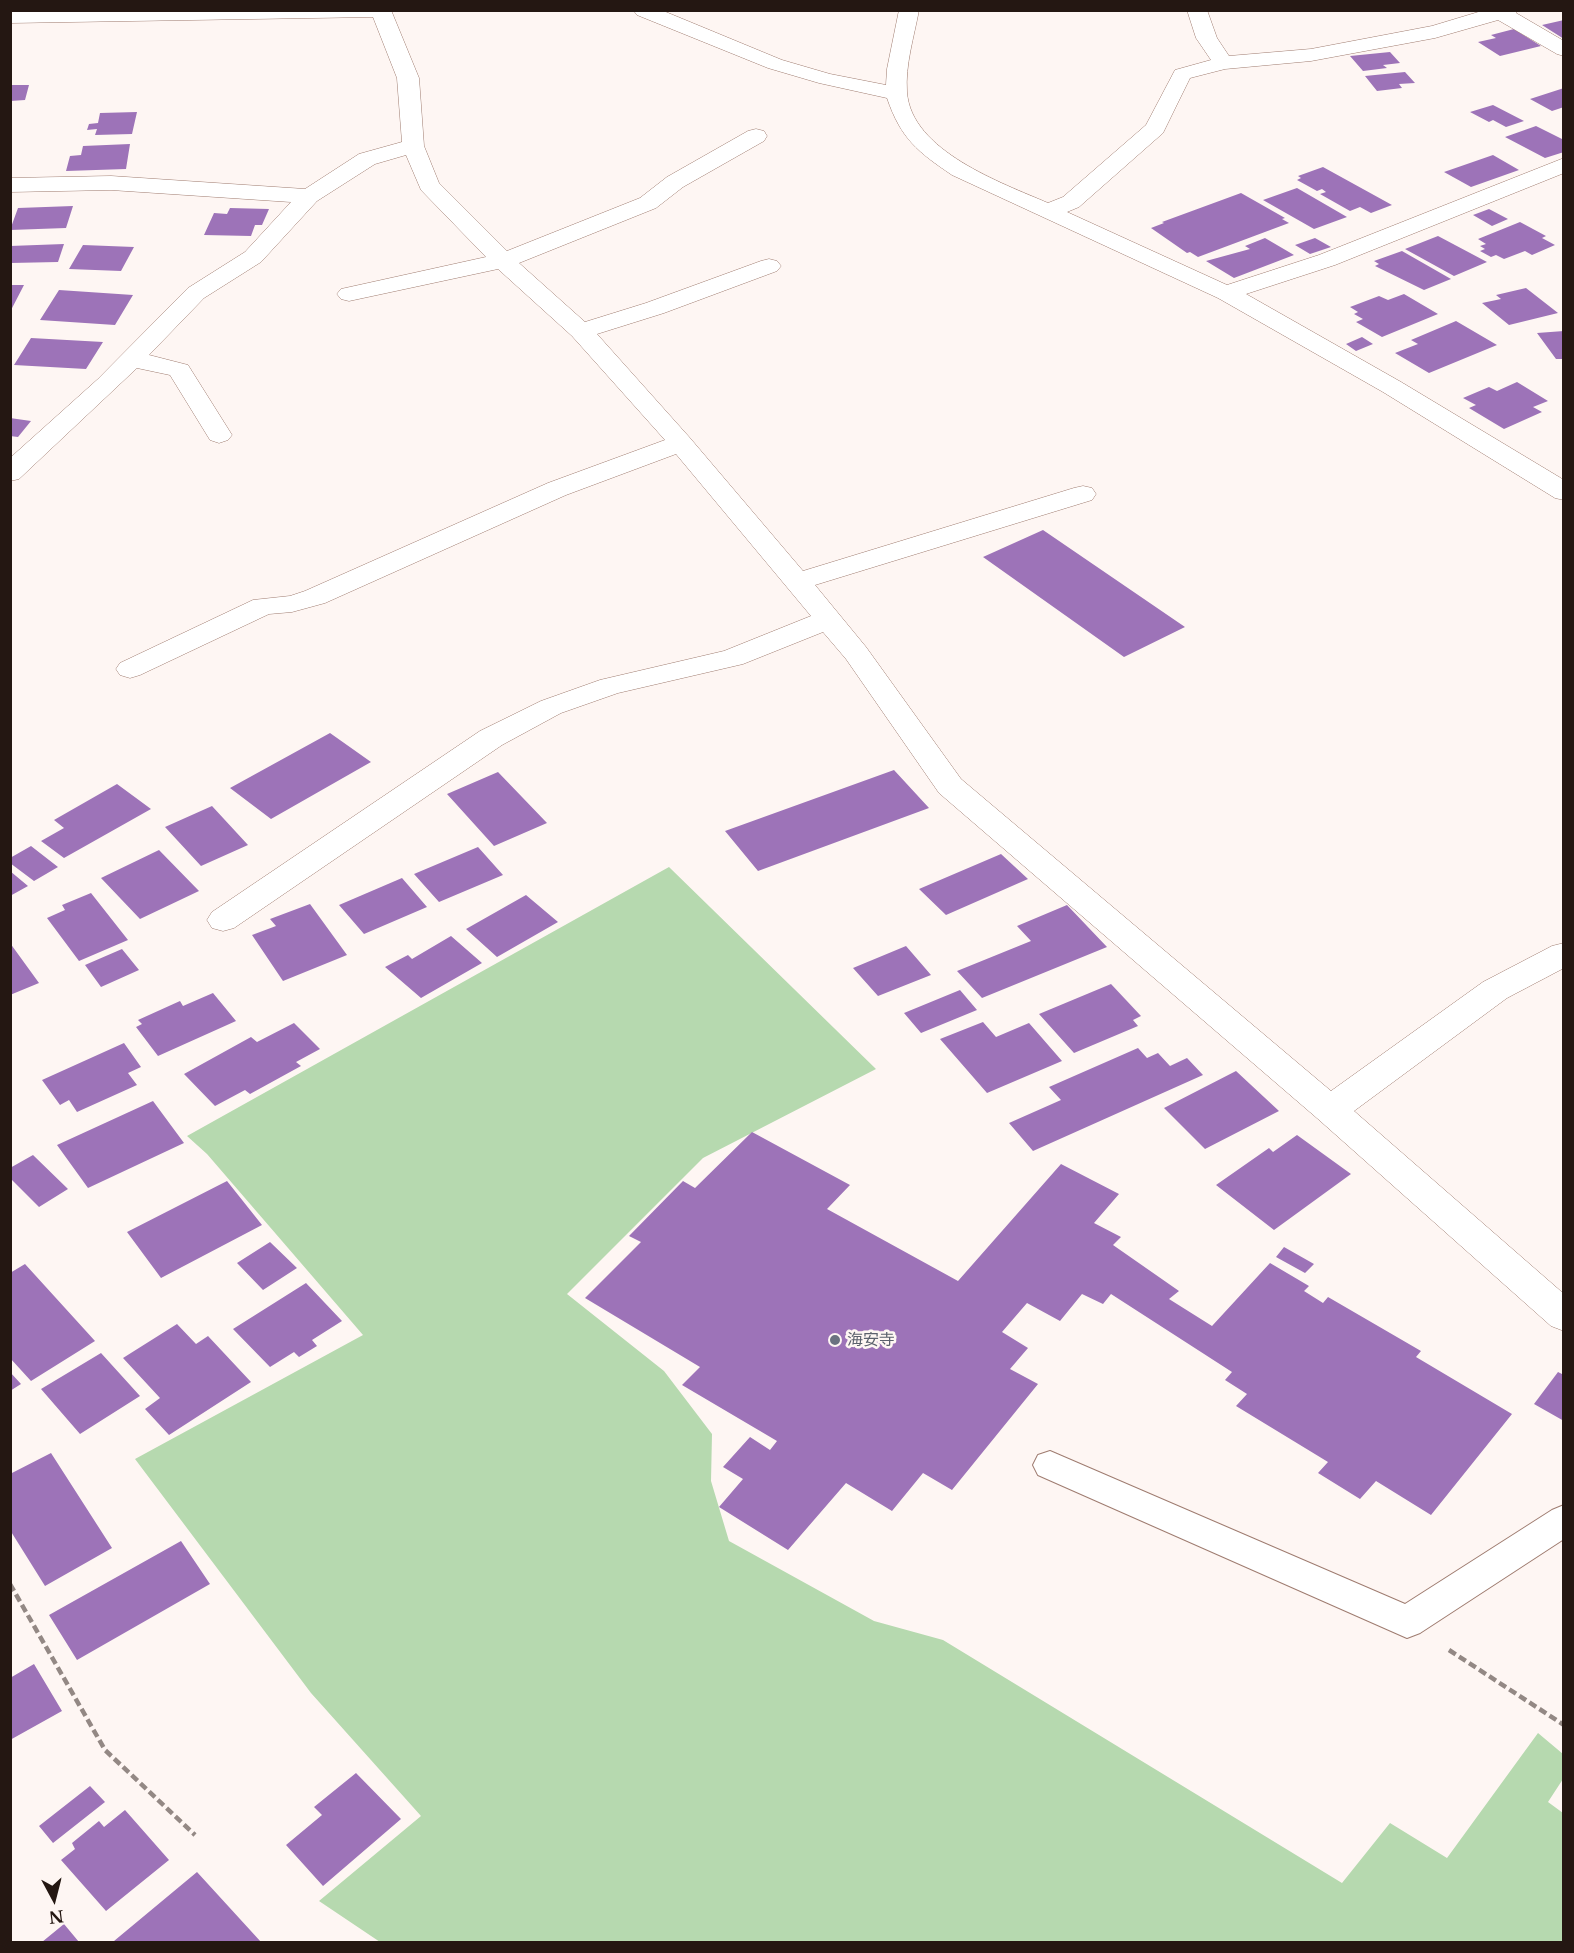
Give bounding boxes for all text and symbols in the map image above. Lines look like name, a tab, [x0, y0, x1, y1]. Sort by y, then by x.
place label: 海安寺	[847, 1330, 895, 1350]
marker: 海安寺	[828, 1333, 842, 1347]
north arrow	[24, 1869, 84, 1929]
text: N	[48, 1906, 65, 1928]

